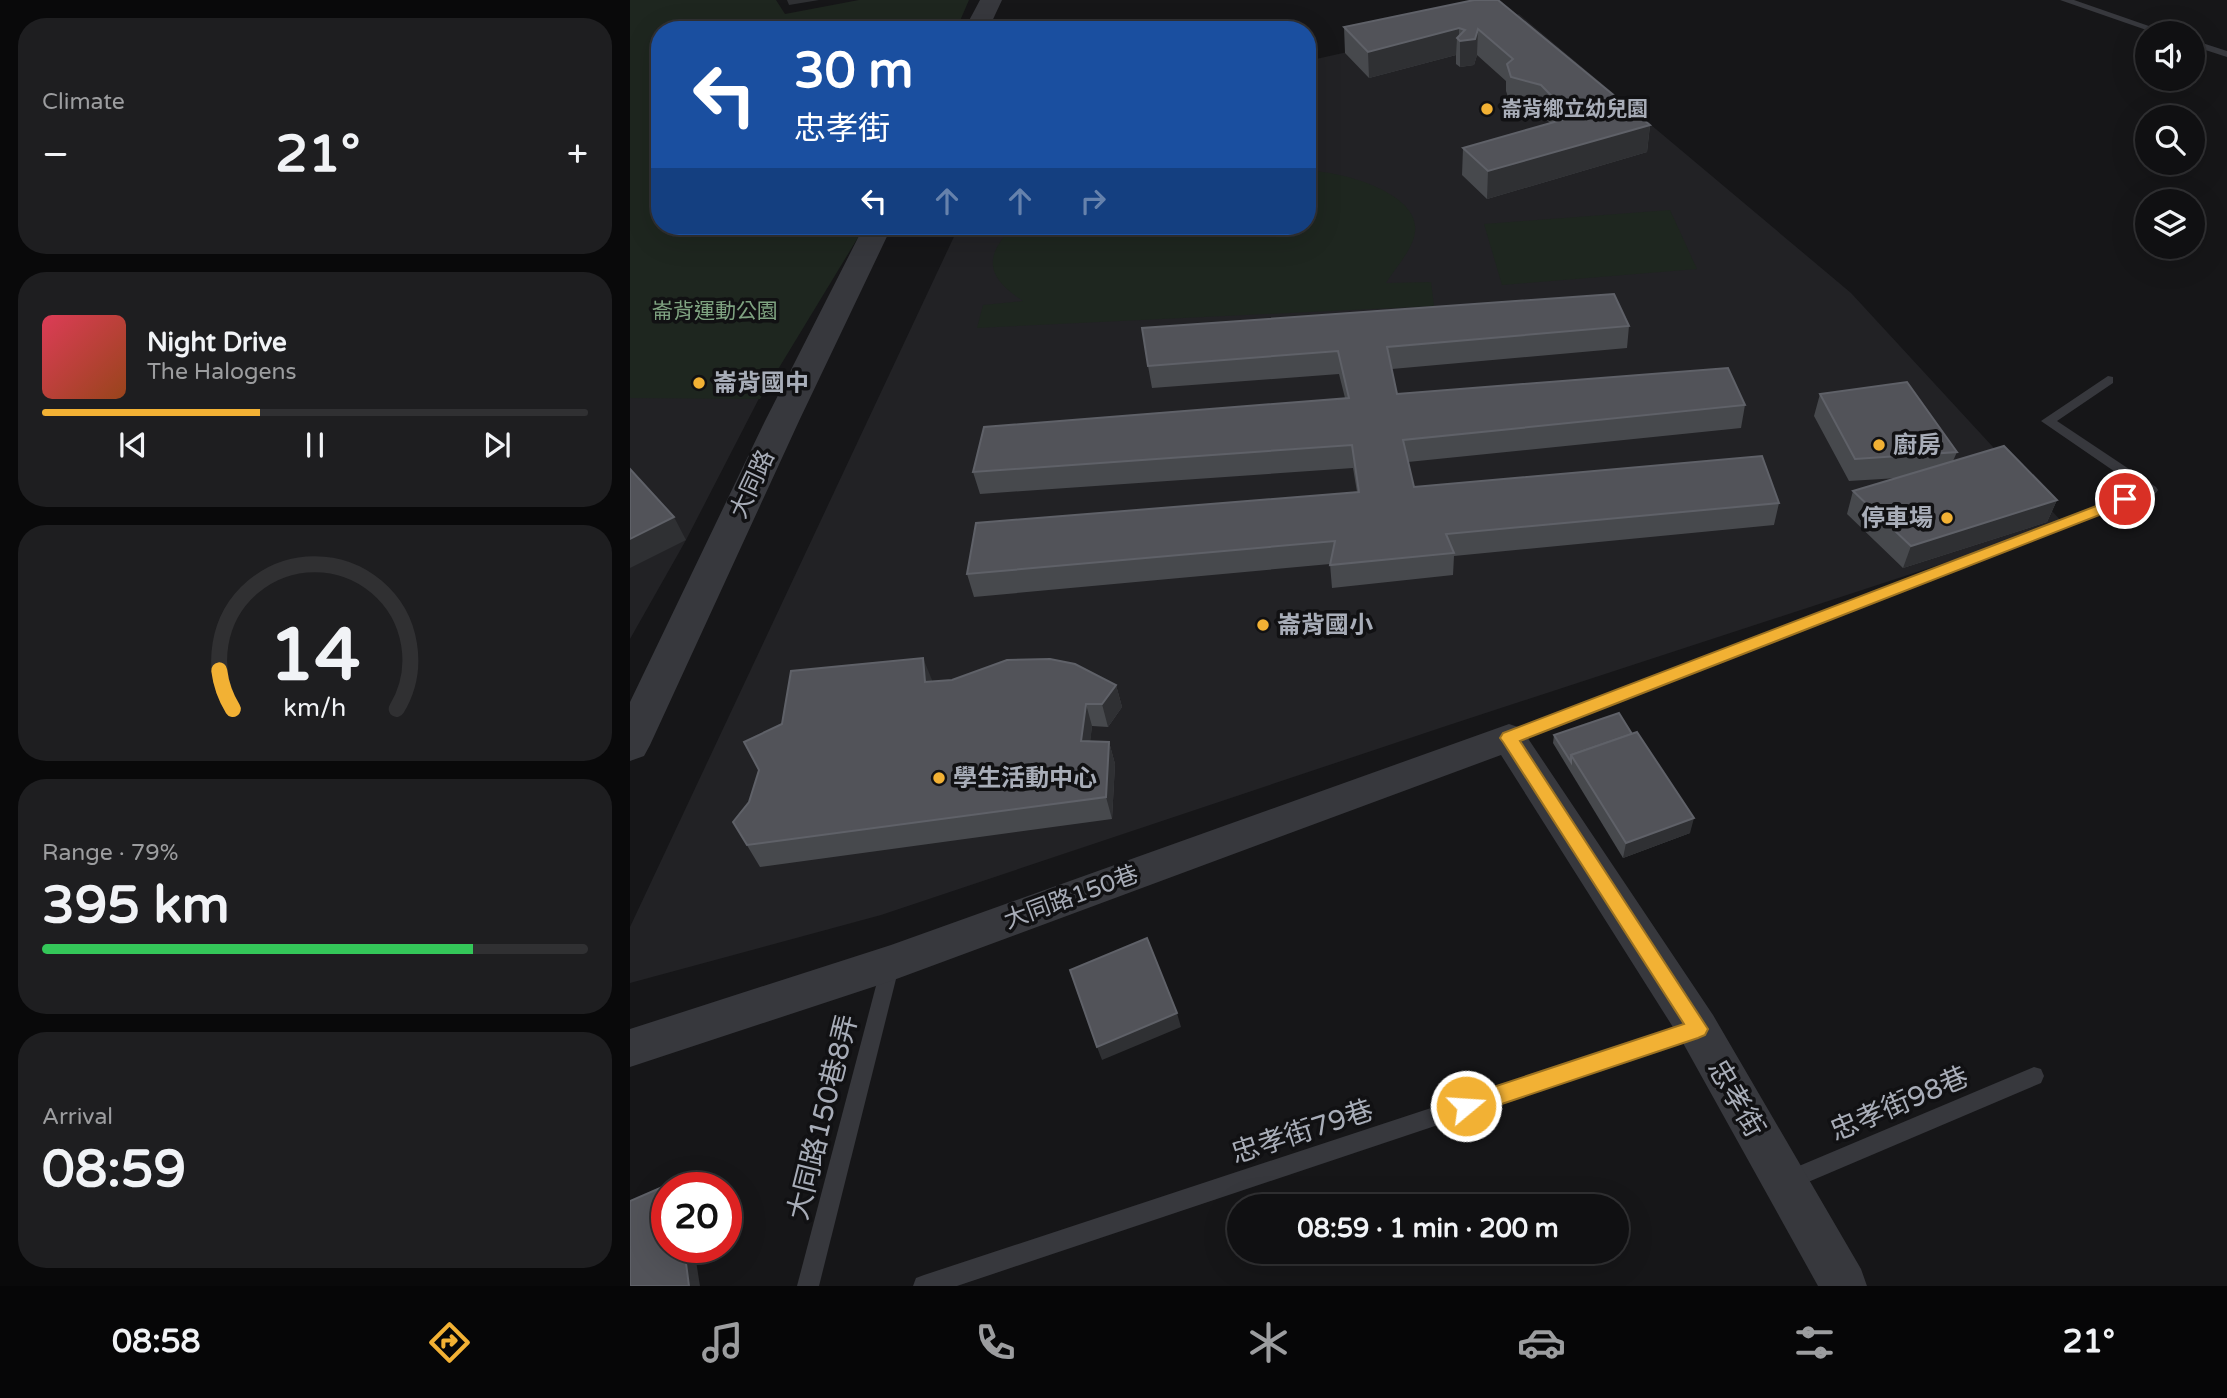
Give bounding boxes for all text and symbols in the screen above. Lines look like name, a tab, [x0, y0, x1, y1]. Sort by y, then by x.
map controls	[2135, 21, 2205, 259]
button: sound	[2135, 21, 2205, 91]
text: 30 m	[794, 42, 913, 101]
icon: left	[679, 49, 770, 140]
text: Climate	[42, 88, 125, 116]
place label: 崙背鄉立幼兒園	[1501, 97, 1648, 122]
marker: 崙背鄉立幼兒園	[1479, 101, 1495, 117]
button: search	[2135, 105, 2205, 175]
text: 忠孝街	[794, 110, 890, 148]
text: 21°	[275, 123, 360, 186]
text: −	[42, 132, 69, 178]
text: +	[567, 132, 588, 178]
icon: left	[855, 182, 893, 220]
icon: ahead	[928, 182, 966, 220]
icon: ahead	[1001, 182, 1039, 220]
icon: right	[1074, 182, 1112, 220]
button: layers	[2135, 189, 2205, 259]
park label: 崙背運動公園	[652, 299, 778, 324]
text: Night Drive	[147, 327, 287, 358]
text: The Halogens	[147, 358, 296, 386]
place label: 崙背國中	[713, 369, 809, 398]
marker: 崙背國中	[691, 375, 707, 391]
icon: previous	[114, 426, 152, 464]
icon: pause	[296, 426, 334, 464]
icon: next	[478, 426, 516, 464]
place label: 廚房	[1893, 431, 1941, 460]
marker: 廚房	[1871, 437, 1887, 453]
street label: 大同路	[724, 445, 781, 523]
pin	[2095, 469, 2155, 529]
icon: arrive	[2106, 480, 2144, 518]
place label: 停車場	[1861, 504, 1933, 533]
marker: 停車場	[1939, 510, 1955, 526]
place label: 崙背國小	[1277, 611, 1373, 640]
text: 14	[269, 612, 361, 700]
marker: 崙背國小	[1255, 617, 1271, 633]
text: km/h	[284, 693, 346, 723]
place label: 學生活動中心	[953, 764, 1097, 793]
marker: 學生活動中心	[931, 770, 947, 786]
text: Range · 79%	[42, 839, 178, 867]
street label: 大同路150巷	[1000, 860, 1142, 935]
text: 395 km	[42, 874, 230, 937]
street label: 大同路150巷8弄	[781, 1011, 865, 1223]
street label: 忠孝街	[1700, 1054, 1772, 1143]
street label: 忠孝街98巷	[1825, 1060, 1974, 1148]
position arrow	[1429, 1069, 1503, 1143]
street label: 忠孝街79巷	[1227, 1093, 1378, 1171]
text: Arrival	[42, 1103, 113, 1131]
text: 08:59	[42, 1138, 186, 1201]
speed limit sign: 20	[651, 1172, 742, 1263]
text: 08:59 · 1 min · 200 m	[1297, 1213, 1559, 1244]
icon: directions	[425, 1318, 474, 1367]
icon: music	[698, 1318, 747, 1367]
icon: phone	[971, 1318, 1020, 1367]
icon: climate	[1244, 1318, 1293, 1367]
icon: car	[1517, 1318, 1566, 1367]
icon: filters	[1790, 1318, 1839, 1367]
text: 08:58	[112, 1323, 201, 1361]
text: 21°	[2063, 1323, 2115, 1361]

